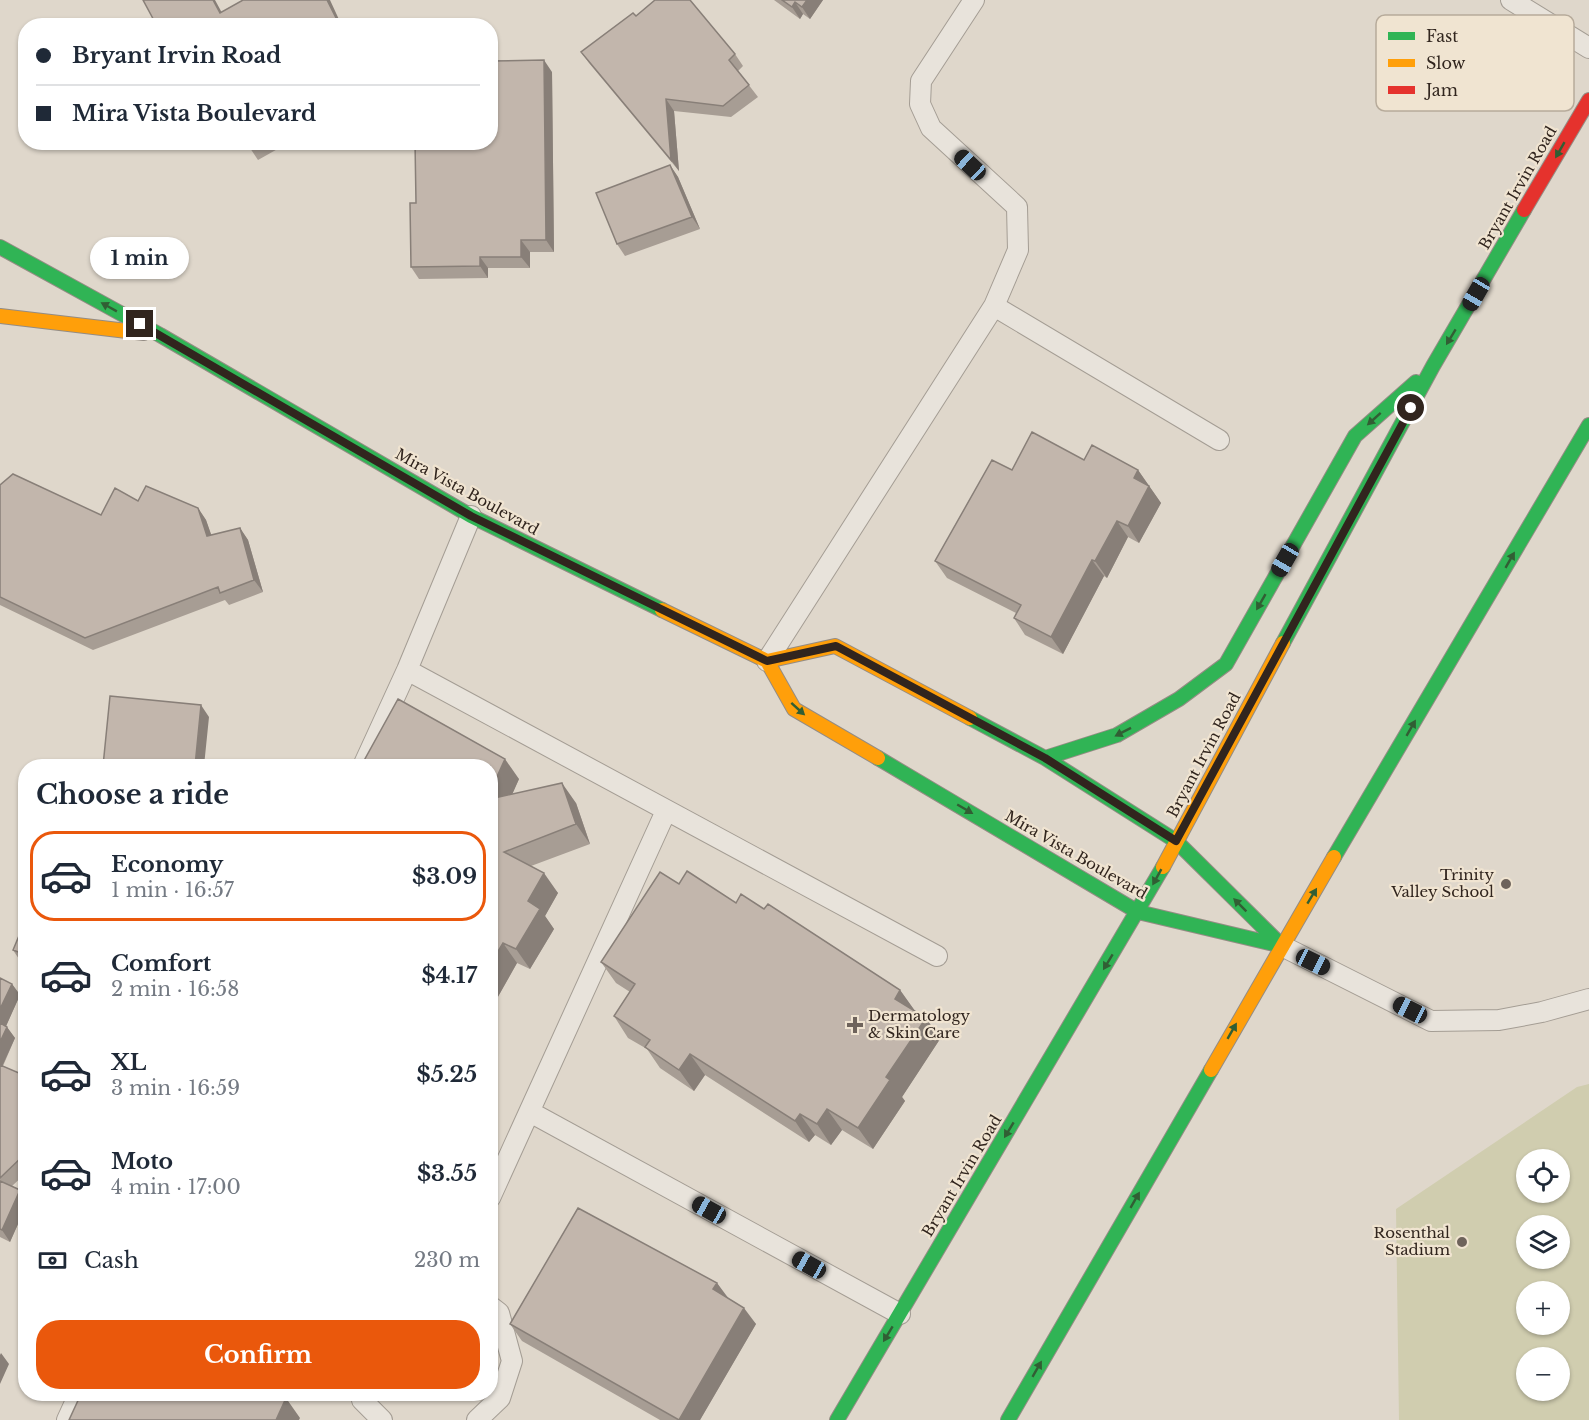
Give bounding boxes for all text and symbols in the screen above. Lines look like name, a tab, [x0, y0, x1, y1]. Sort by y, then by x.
legend	[1376, 15, 1574, 111]
text: Fast	[1426, 26, 1458, 46]
text: Bryant Irvin Road	[72, 42, 281, 69]
text: Slow	[1426, 53, 1466, 73]
text: Jam	[1424, 80, 1458, 100]
text: Mira Vista Boulevard	[72, 100, 316, 127]
street label: Bryant Irvin Road	[1475, 123, 1561, 253]
one-way arrow	[1554, 142, 1565, 158]
car	[951, 146, 989, 184]
callout: 1 min	[90, 237, 190, 279]
text: 1 min	[111, 246, 168, 270]
car	[1459, 274, 1493, 314]
one-way arrow	[101, 301, 117, 312]
route end	[126, 310, 153, 337]
one-way arrow	[1446, 329, 1456, 346]
route start	[1397, 394, 1424, 421]
one-way arrow	[1367, 412, 1382, 425]
street label: Mira Vista Boulevard	[392, 444, 542, 539]
car	[1268, 540, 1302, 580]
one-way arrow	[1504, 552, 1515, 568]
one-way arrow	[1256, 594, 1266, 611]
street label: Bryant Irvin Road	[1163, 689, 1245, 821]
one-way arrow	[790, 702, 805, 715]
one-way arrow	[1405, 720, 1416, 736]
one-way arrow	[1114, 727, 1131, 736]
text: Choose a ride	[36, 778, 229, 811]
one-way arrow	[957, 804, 973, 815]
street label: Mira Vista Boulevard	[1002, 806, 1151, 903]
icon: car	[39, 849, 93, 903]
text: Economy	[111, 851, 223, 878]
text: $3.09	[412, 863, 477, 890]
place label: Trinity Valley School	[1390, 865, 1494, 901]
one-way arrow	[1152, 869, 1162, 886]
marker: Trinity Valley School	[1499, 877, 1513, 891]
text: 1 min · 16:57	[111, 878, 234, 902]
one-way arrow	[1306, 888, 1317, 904]
one-way arrow	[1234, 898, 1248, 912]
car	[1293, 946, 1333, 978]
icon: car	[39, 948, 93, 1002]
text: Comfort	[111, 950, 211, 977]
one-way arrow	[1102, 954, 1113, 970]
text: $4.17	[422, 962, 477, 989]
text: 2 min · 16:58	[111, 977, 239, 1001]
car	[1390, 994, 1430, 1026]
place label: Dermatology & Skin Care	[868, 1006, 971, 1042]
marker: Dermatology & Skin Care	[846, 1016, 864, 1034]
one-way arrow	[1227, 1023, 1237, 1040]
icon: car	[39, 1047, 93, 1101]
text: XL	[111, 1049, 146, 1076]
text: $5.25	[417, 1061, 477, 1088]
text: 3 min · 16:59	[111, 1076, 240, 1100]
street label: Bryant Irvin Road	[918, 1111, 1005, 1240]
one-way arrow	[1003, 1122, 1014, 1138]
icon: car	[39, 1146, 93, 1200]
text: Moto	[111, 1148, 173, 1175]
map controls	[1516, 1149, 1570, 1401]
button: locate	[1516, 1149, 1570, 1203]
text: $3.55	[417, 1160, 477, 1187]
text: 4 min · 17:00	[111, 1175, 241, 1199]
one-way arrow	[1130, 1192, 1140, 1209]
car	[689, 1193, 729, 1227]
button: layers	[1516, 1215, 1570, 1269]
place label: Rosenthal Stadium	[1374, 1223, 1450, 1259]
marker: Rosenthal Stadium	[1455, 1235, 1469, 1249]
icon: cash	[36, 1244, 69, 1277]
text: Cash	[84, 1247, 139, 1274]
text: 230 m	[414, 1248, 480, 1272]
car	[789, 1248, 829, 1282]
button: +	[1516, 1281, 1570, 1335]
button: Confirm	[36, 1320, 480, 1389]
one-way arrow	[883, 1326, 893, 1343]
button: −	[1516, 1347, 1570, 1401]
one-way arrow	[1032, 1361, 1043, 1377]

